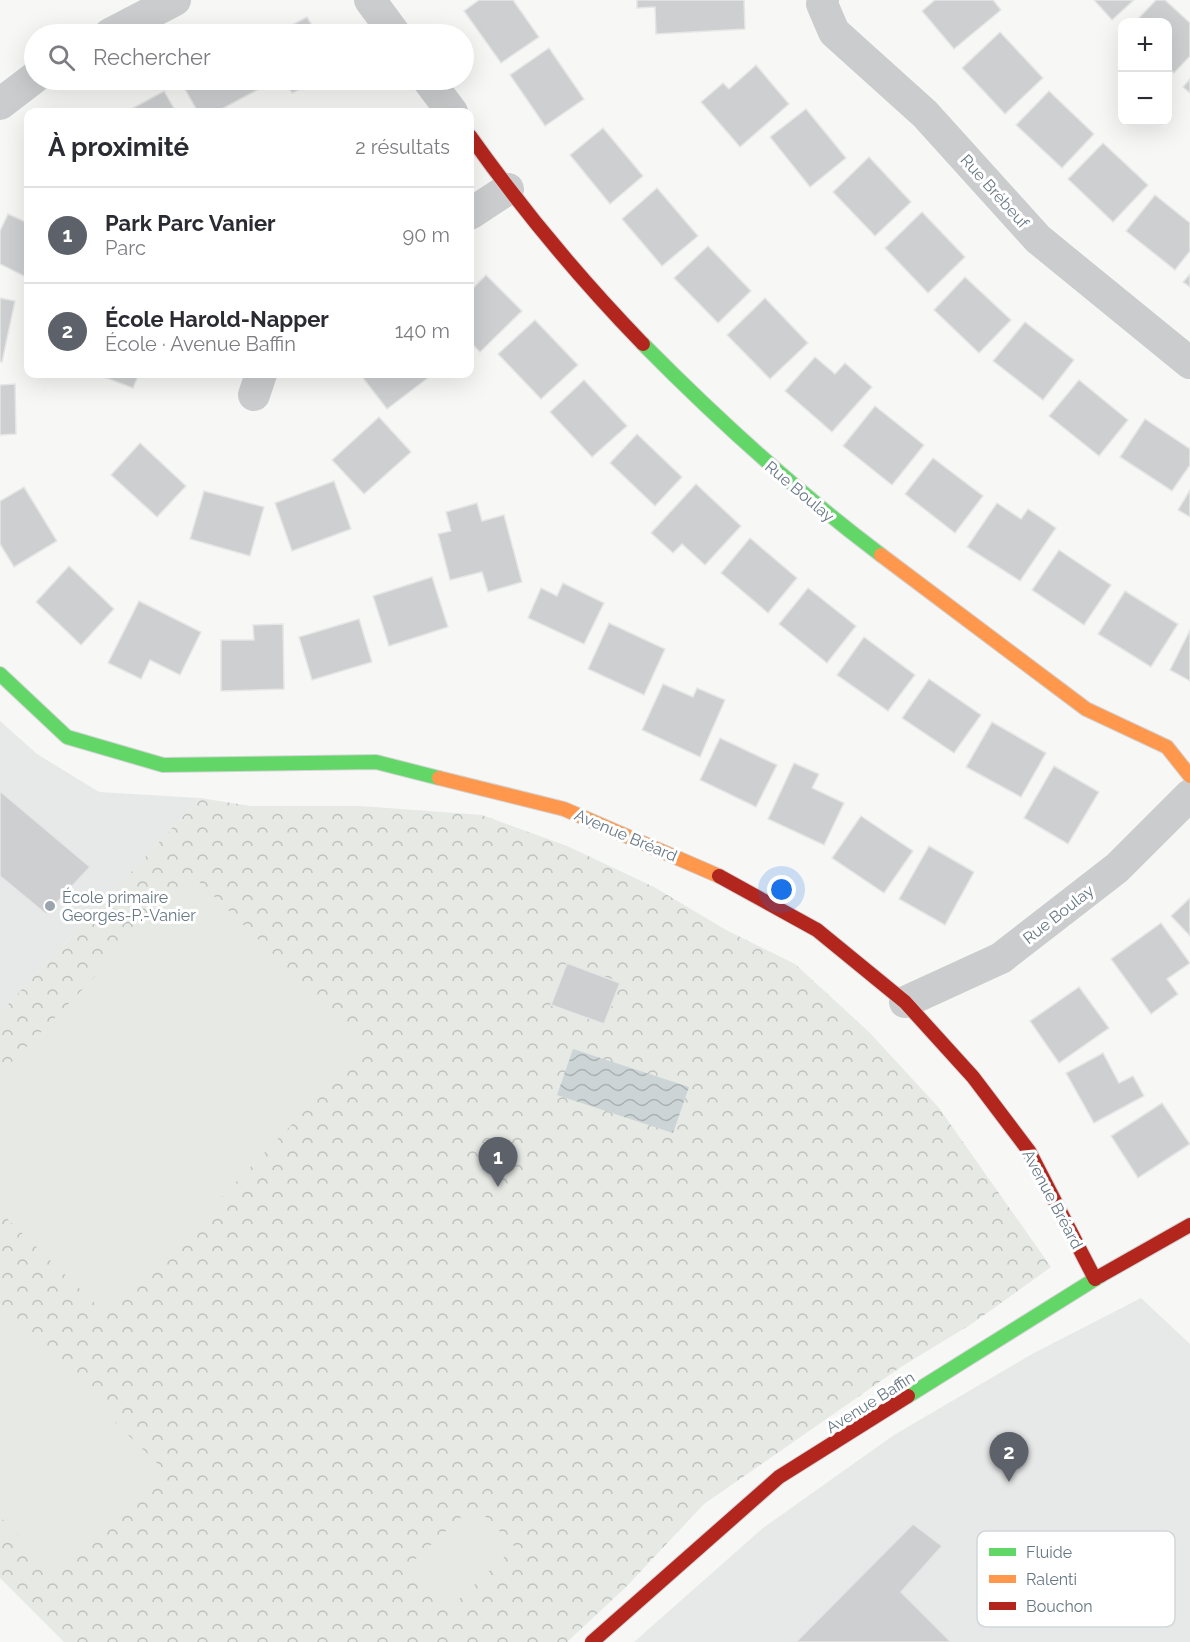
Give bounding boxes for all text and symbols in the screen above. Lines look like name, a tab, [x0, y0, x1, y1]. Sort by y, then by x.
map controls	[1118, 18, 1172, 126]
button: +	[1118, 18, 1172, 72]
search box	[24, 24, 474, 90]
icon: search	[45, 41, 78, 74]
text: Rechercher	[93, 44, 211, 70]
button: −	[1118, 72, 1172, 126]
text: À proximité	[48, 132, 189, 162]
text: 2 résultats	[355, 135, 450, 159]
street label: Rue Brébeuf	[957, 151, 1033, 233]
text: Park Parc Vanier	[105, 210, 276, 236]
text: 1	[63, 223, 72, 247]
text: 90 m	[403, 223, 450, 247]
text: Parc	[105, 236, 146, 260]
text: École Harold-Napper	[105, 306, 329, 332]
text: 2	[62, 319, 73, 343]
text: 140 m	[395, 319, 450, 343]
text: École · Avenue Baffin	[105, 332, 296, 356]
street label: Rue Boulay	[761, 457, 838, 526]
street label: Avenue Bréard	[572, 805, 680, 866]
your location	[767, 875, 796, 904]
street label: Rue Boulay	[1019, 881, 1098, 948]
place label: École primaire Georges-P.-Vanier	[62, 887, 196, 925]
marker: École primaire Georges-P.-Vanier	[43, 899, 57, 913]
pin: 1	[478, 1138, 518, 1187]
street label: Avenue Bréard	[1018, 1146, 1087, 1252]
street label: Avenue Baffin	[823, 1368, 918, 1437]
pin: 2	[990, 1432, 1028, 1482]
legend	[977, 1531, 1175, 1627]
text: Fluide	[1026, 1543, 1072, 1562]
text: Ralenti	[1026, 1570, 1077, 1589]
text: Bouchon	[1026, 1597, 1093, 1616]

